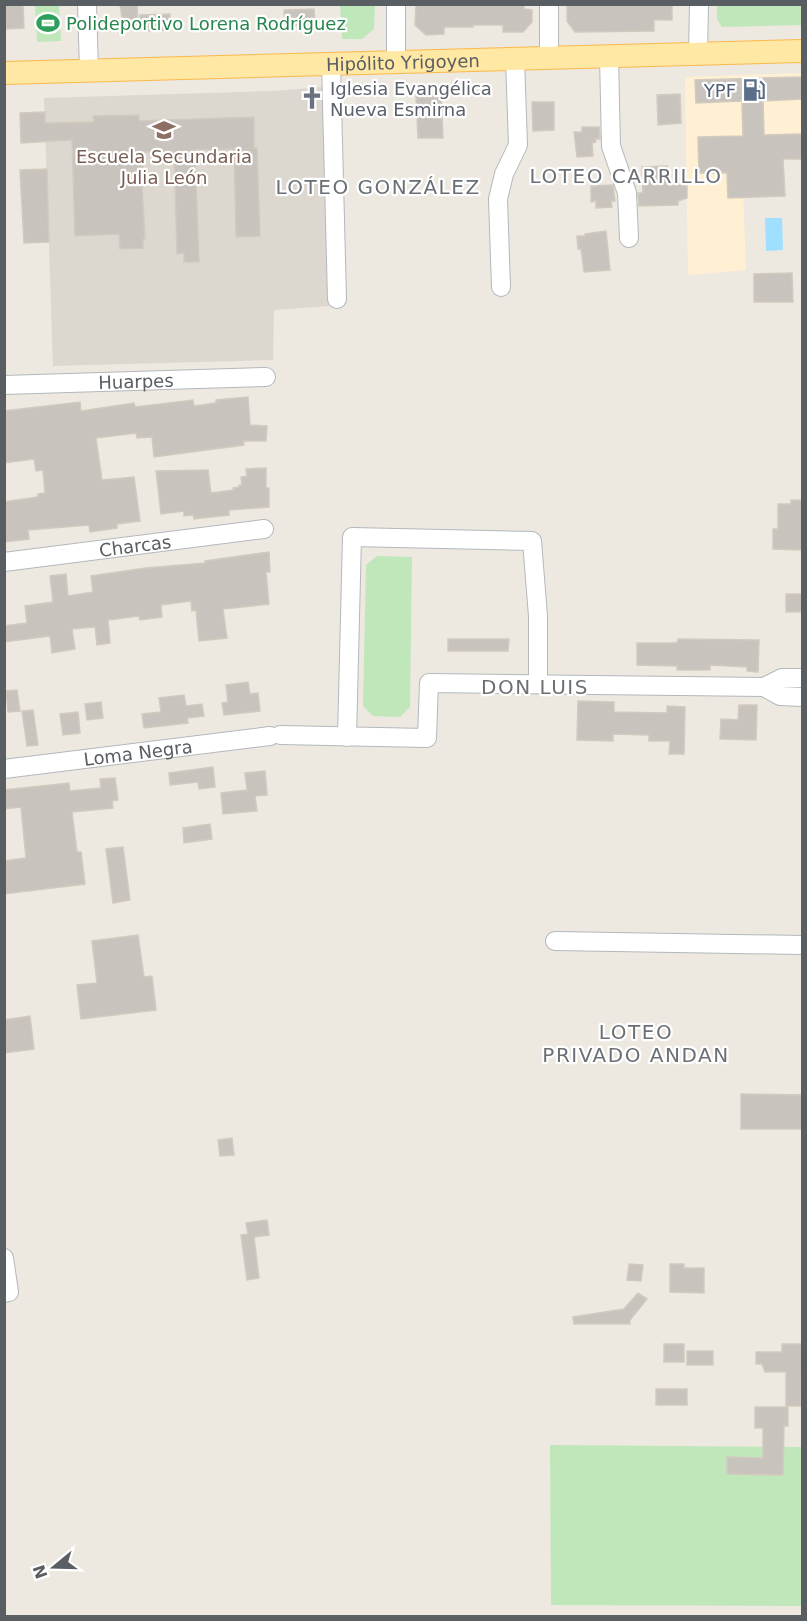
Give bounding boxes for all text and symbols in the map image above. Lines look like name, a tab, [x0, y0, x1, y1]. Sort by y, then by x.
sports icon: Polideportivo Lorena Rodríguez	[35, 10, 61, 36]
place label: Polideportivo Lorena Rodríguez	[66, 13, 346, 34]
street label: Hipólito Yrigoyen	[326, 49, 480, 75]
fuel station icon: YPF	[741, 77, 767, 103]
place label: Iglesia Evangélica Nueva Esmirna	[330, 78, 492, 120]
place label: YPF	[703, 80, 736, 101]
church icon: Iglesia Evangélica Nueva Esmirna	[299, 85, 325, 111]
school or university icon: Escuela Secundaria Julia León	[151, 117, 177, 143]
place label: Escuela Secundaria Julia León	[76, 146, 252, 188]
district label: LOTEO CARRILLO	[530, 164, 722, 188]
district label: LOTEO GONZÁLEZ	[275, 175, 481, 199]
street label: Huarpes	[98, 369, 174, 393]
street label: Charcas	[98, 530, 172, 560]
district label: DON LUIS	[481, 675, 589, 699]
street label: Loma Negra	[82, 735, 194, 770]
district label: LOTEO PRIVADO ANDAN	[542, 1020, 730, 1067]
north arrow	[24, 1537, 84, 1597]
text: N	[29, 1562, 51, 1581]

